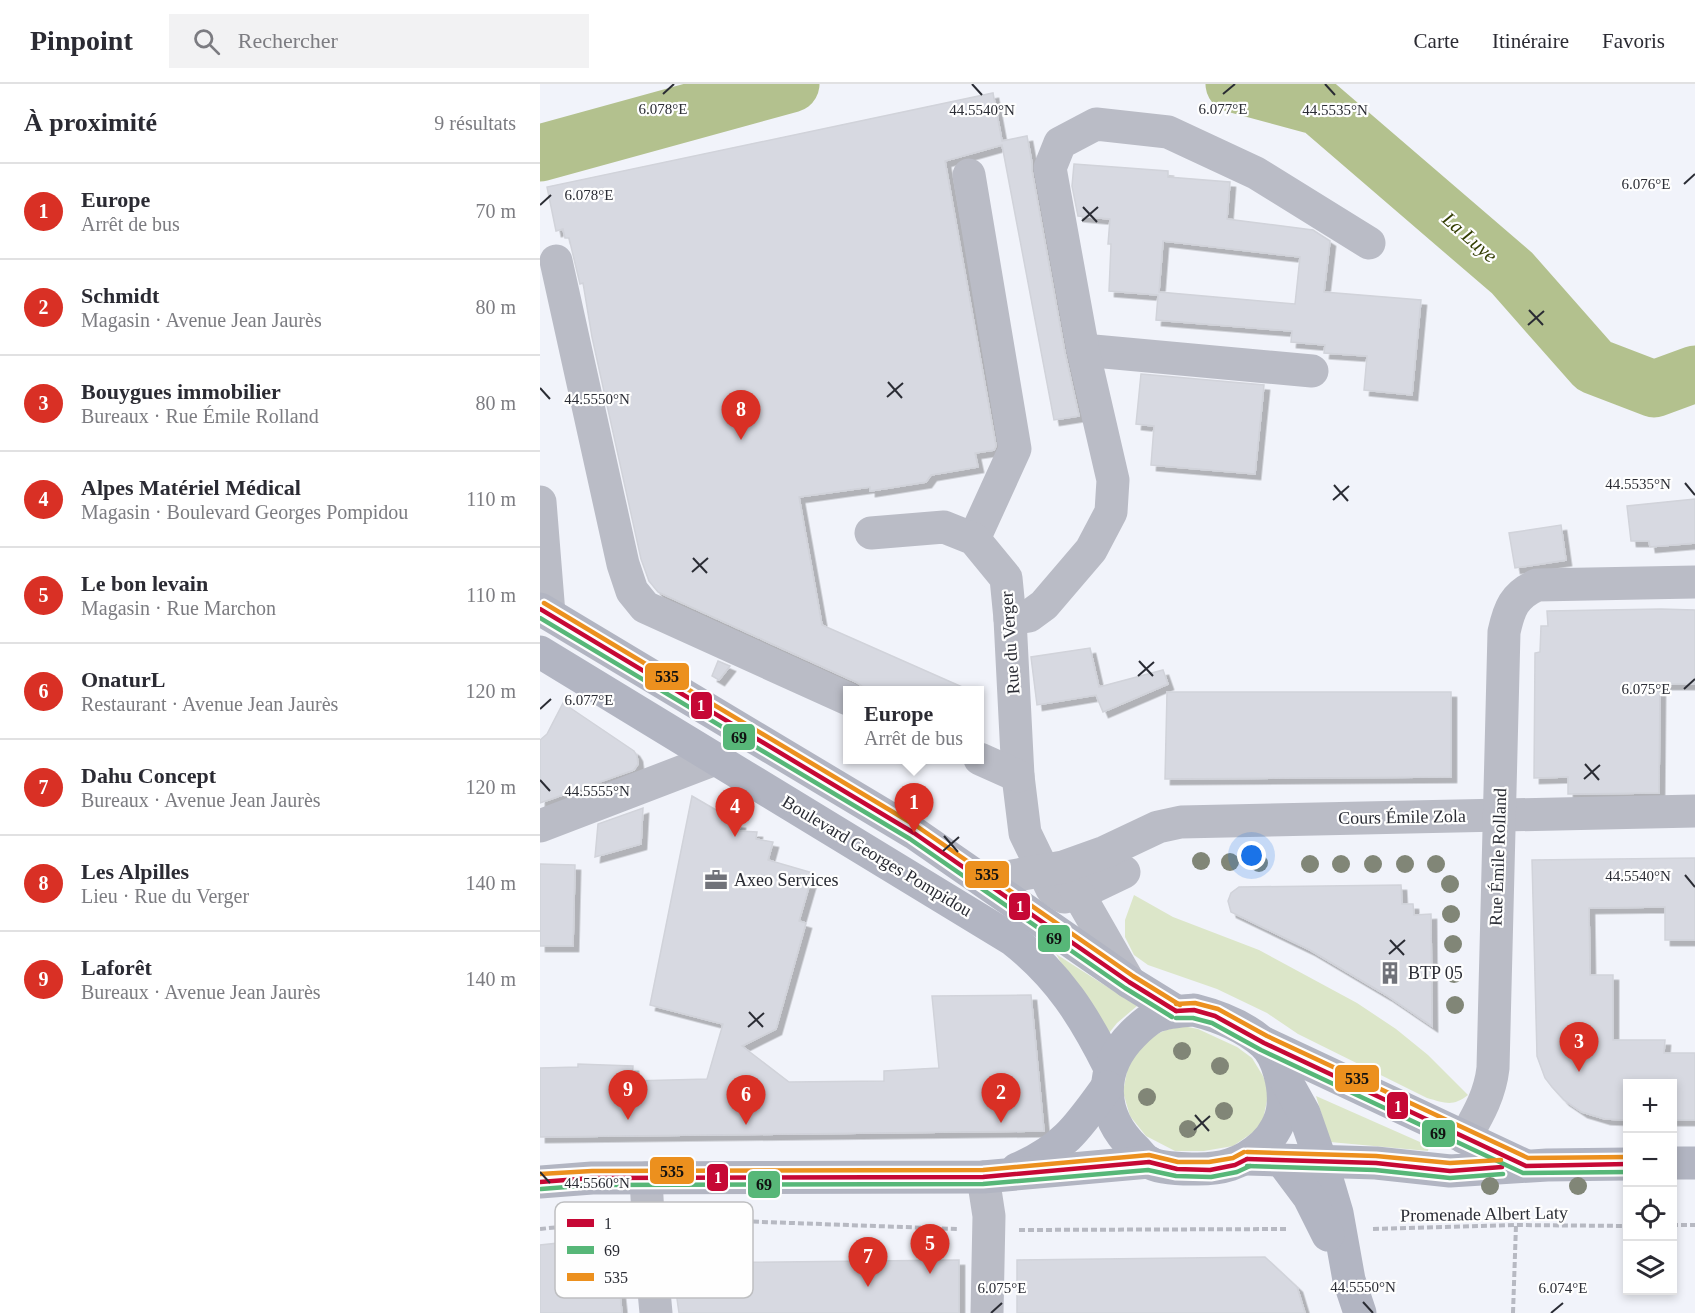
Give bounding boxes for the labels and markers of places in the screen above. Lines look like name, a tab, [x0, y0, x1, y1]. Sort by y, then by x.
pin: 8	[722, 390, 760, 440]
pin: 1	[894, 784, 934, 833]
pin: 4	[716, 788, 754, 837]
office icon: Axeo Services	[703, 867, 729, 893]
place label: Axeo Services	[734, 870, 838, 890]
building icon: BTP 05	[1377, 960, 1403, 986]
place label: BTP 05	[1408, 963, 1463, 983]
pin: 3	[1560, 1022, 1598, 1072]
pin: 9	[608, 1070, 647, 1120]
pin: 2	[982, 1074, 1020, 1123]
pin: 6	[726, 1076, 766, 1125]
pin: 5	[910, 1224, 950, 1274]
pin: 7	[848, 1238, 888, 1287]

